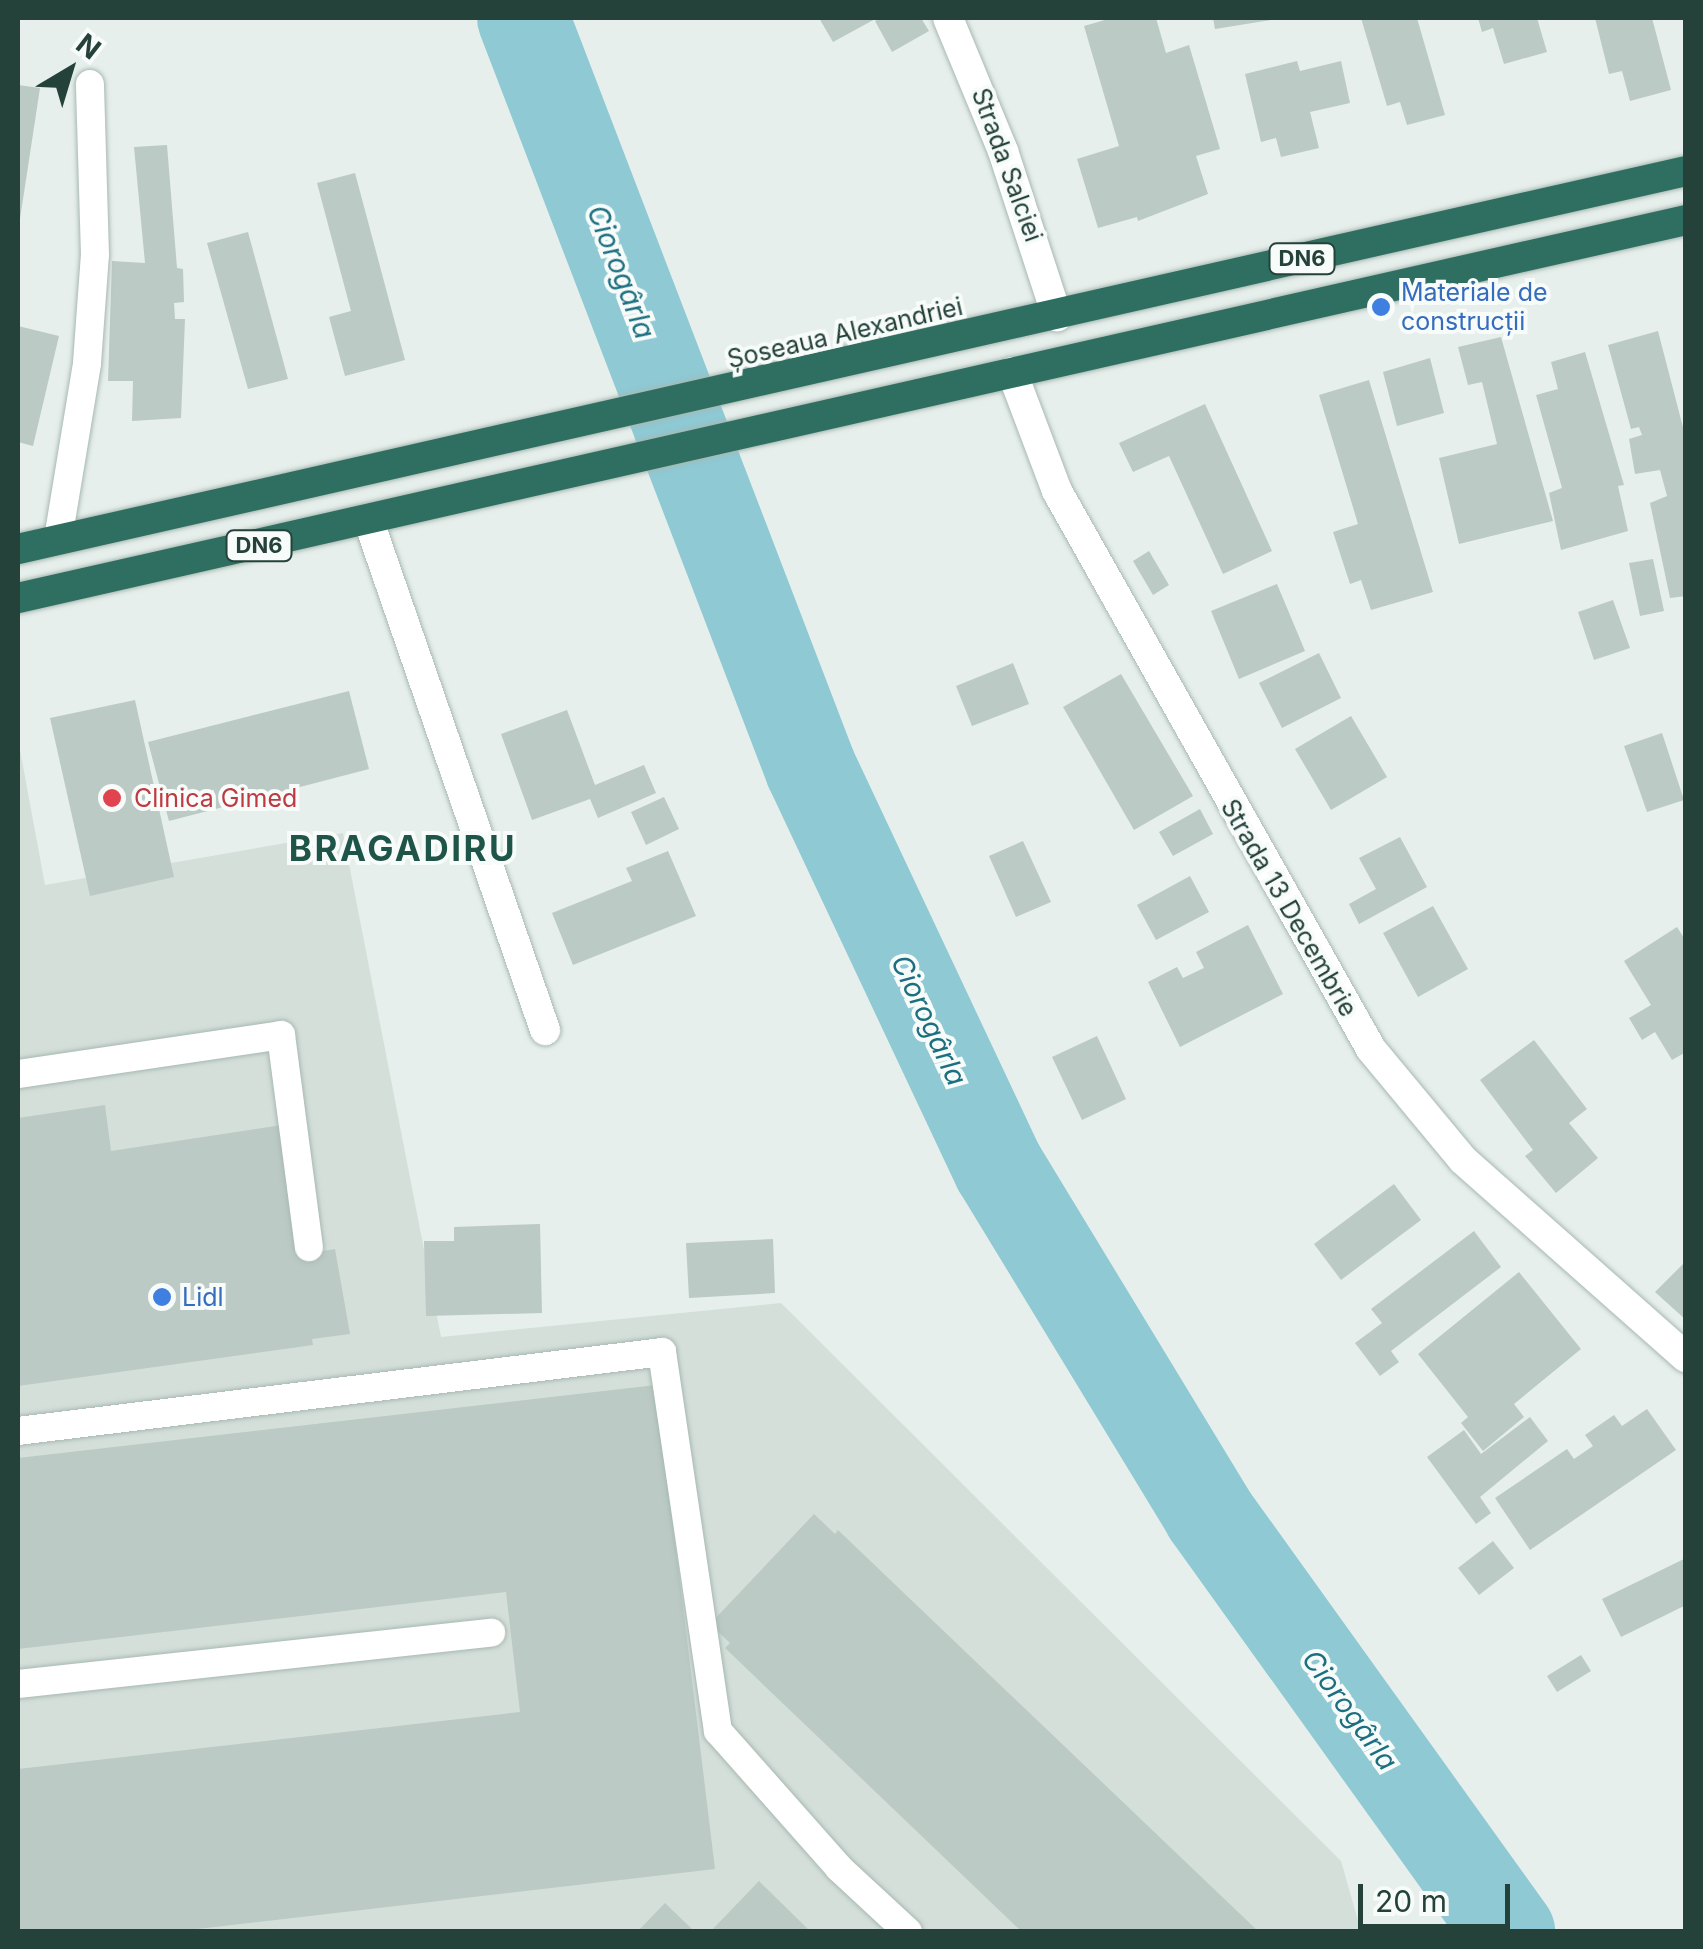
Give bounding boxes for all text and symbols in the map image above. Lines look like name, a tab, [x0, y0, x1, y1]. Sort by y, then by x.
north arrow	[20, 20, 120, 120]
text: N	[70, 26, 107, 66]
street label: Strada Salciei	[965, 84, 1049, 246]
water label: Ciorogârla	[580, 201, 662, 343]
road number: DN6	[1267, 242, 1337, 276]
place label: Materiale de construcții	[1401, 278, 1548, 337]
street label: Șoseaua Alexandriei	[724, 291, 966, 375]
marker: Materiale de construcții	[1370, 296, 1392, 318]
road number: DN6	[224, 529, 294, 563]
place label: Clinica Gimed	[134, 783, 297, 813]
marker: Clinica Gimed	[99, 785, 125, 811]
street label: Strada 13 Decembrie	[1215, 794, 1363, 1022]
district label: BRAGADIRU	[289, 827, 517, 869]
water label: Ciorogârla	[884, 949, 974, 1091]
place label: Lidl	[182, 1282, 224, 1312]
marker: Lidl	[151, 1286, 173, 1308]
water label: Ciorogârla	[1295, 1643, 1405, 1777]
scale bar	[1363, 1864, 1516, 1926]
text: 20 m	[1375, 1883, 1447, 1919]

